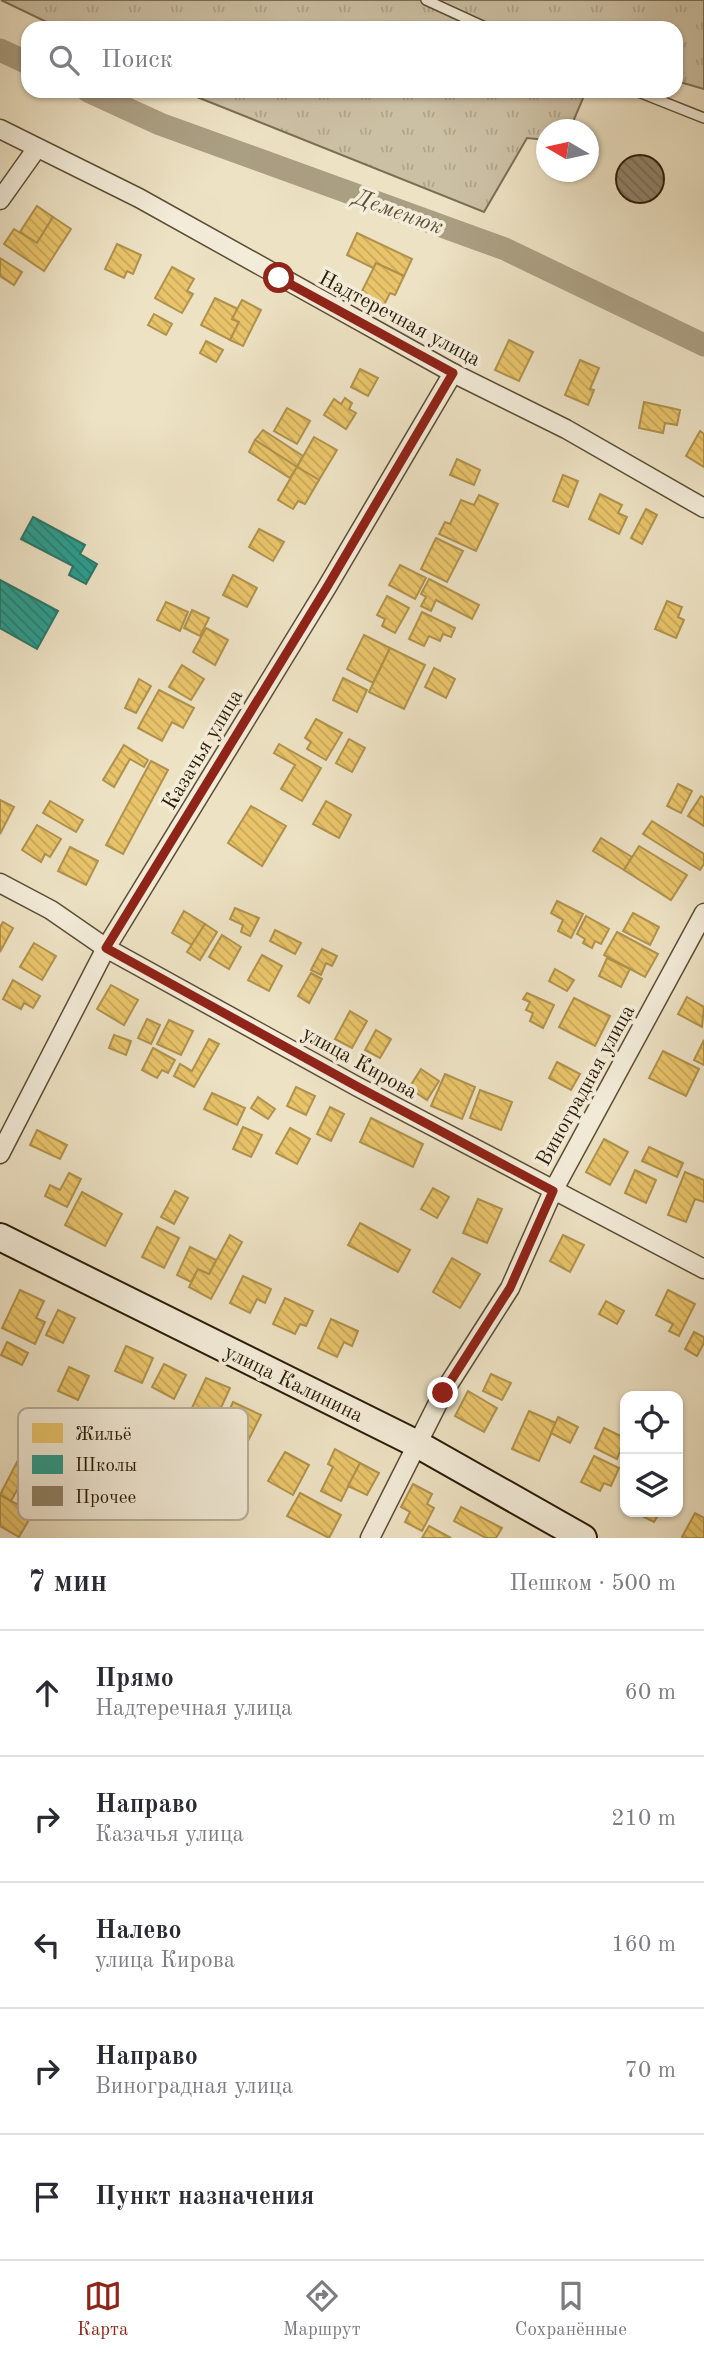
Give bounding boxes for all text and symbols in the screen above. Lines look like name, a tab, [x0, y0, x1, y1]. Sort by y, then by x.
search box	[21, 21, 683, 98]
icon: search	[45, 41, 83, 79]
text: Поиск	[101, 47, 173, 73]
north arrow	[536, 119, 599, 182]
water label: Деменюк	[348, 185, 446, 240]
route start	[263, 262, 294, 293]
street label: Надтеречная улица	[315, 268, 484, 371]
street label: Казачья улица	[159, 686, 247, 813]
street label: Виноградная улица	[533, 1002, 639, 1170]
street label: улица Кирова	[298, 1023, 420, 1104]
street label: улица Калинина	[221, 1342, 366, 1427]
route end	[427, 1377, 458, 1408]
map controls	[620, 1391, 683, 1517]
button: locate	[620, 1391, 683, 1454]
legend	[18, 1408, 248, 1520]
text: Жильё	[75, 1426, 132, 1445]
button: layers	[620, 1454, 683, 1517]
text: Школы	[75, 1457, 137, 1476]
text: Прочее	[75, 1489, 136, 1508]
text: 7 мин	[28, 1568, 107, 1598]
text: Пешком · 500 m	[510, 1572, 676, 1595]
text: Прямо	[95, 1666, 174, 1692]
icon: ahead	[28, 1674, 66, 1712]
text: 60 m	[625, 1681, 676, 1704]
text: Надтеречная улица	[95, 1697, 292, 1720]
text: Направо	[95, 1792, 198, 1818]
icon: right	[28, 1800, 66, 1838]
text: 210 m	[611, 1807, 676, 1830]
text: Казачья улица	[95, 1823, 244, 1846]
text: Налево	[95, 1918, 182, 1944]
icon: left	[28, 1926, 66, 1964]
text: 160 m	[611, 1933, 676, 1956]
text: улица Кирова	[95, 1949, 235, 1972]
text: Направо	[95, 2044, 198, 2070]
icon: right	[28, 2052, 66, 2090]
text: 70 m	[625, 2059, 676, 2082]
text: Виноградная улица	[95, 2075, 293, 2098]
icon: arrive	[28, 2178, 66, 2216]
text: Пункт назначения	[95, 2184, 314, 2210]
tab: Карта	[77, 2277, 128, 2342]
tab: Маршрут	[283, 2277, 361, 2342]
tab: Сохранённые	[515, 2277, 627, 2342]

